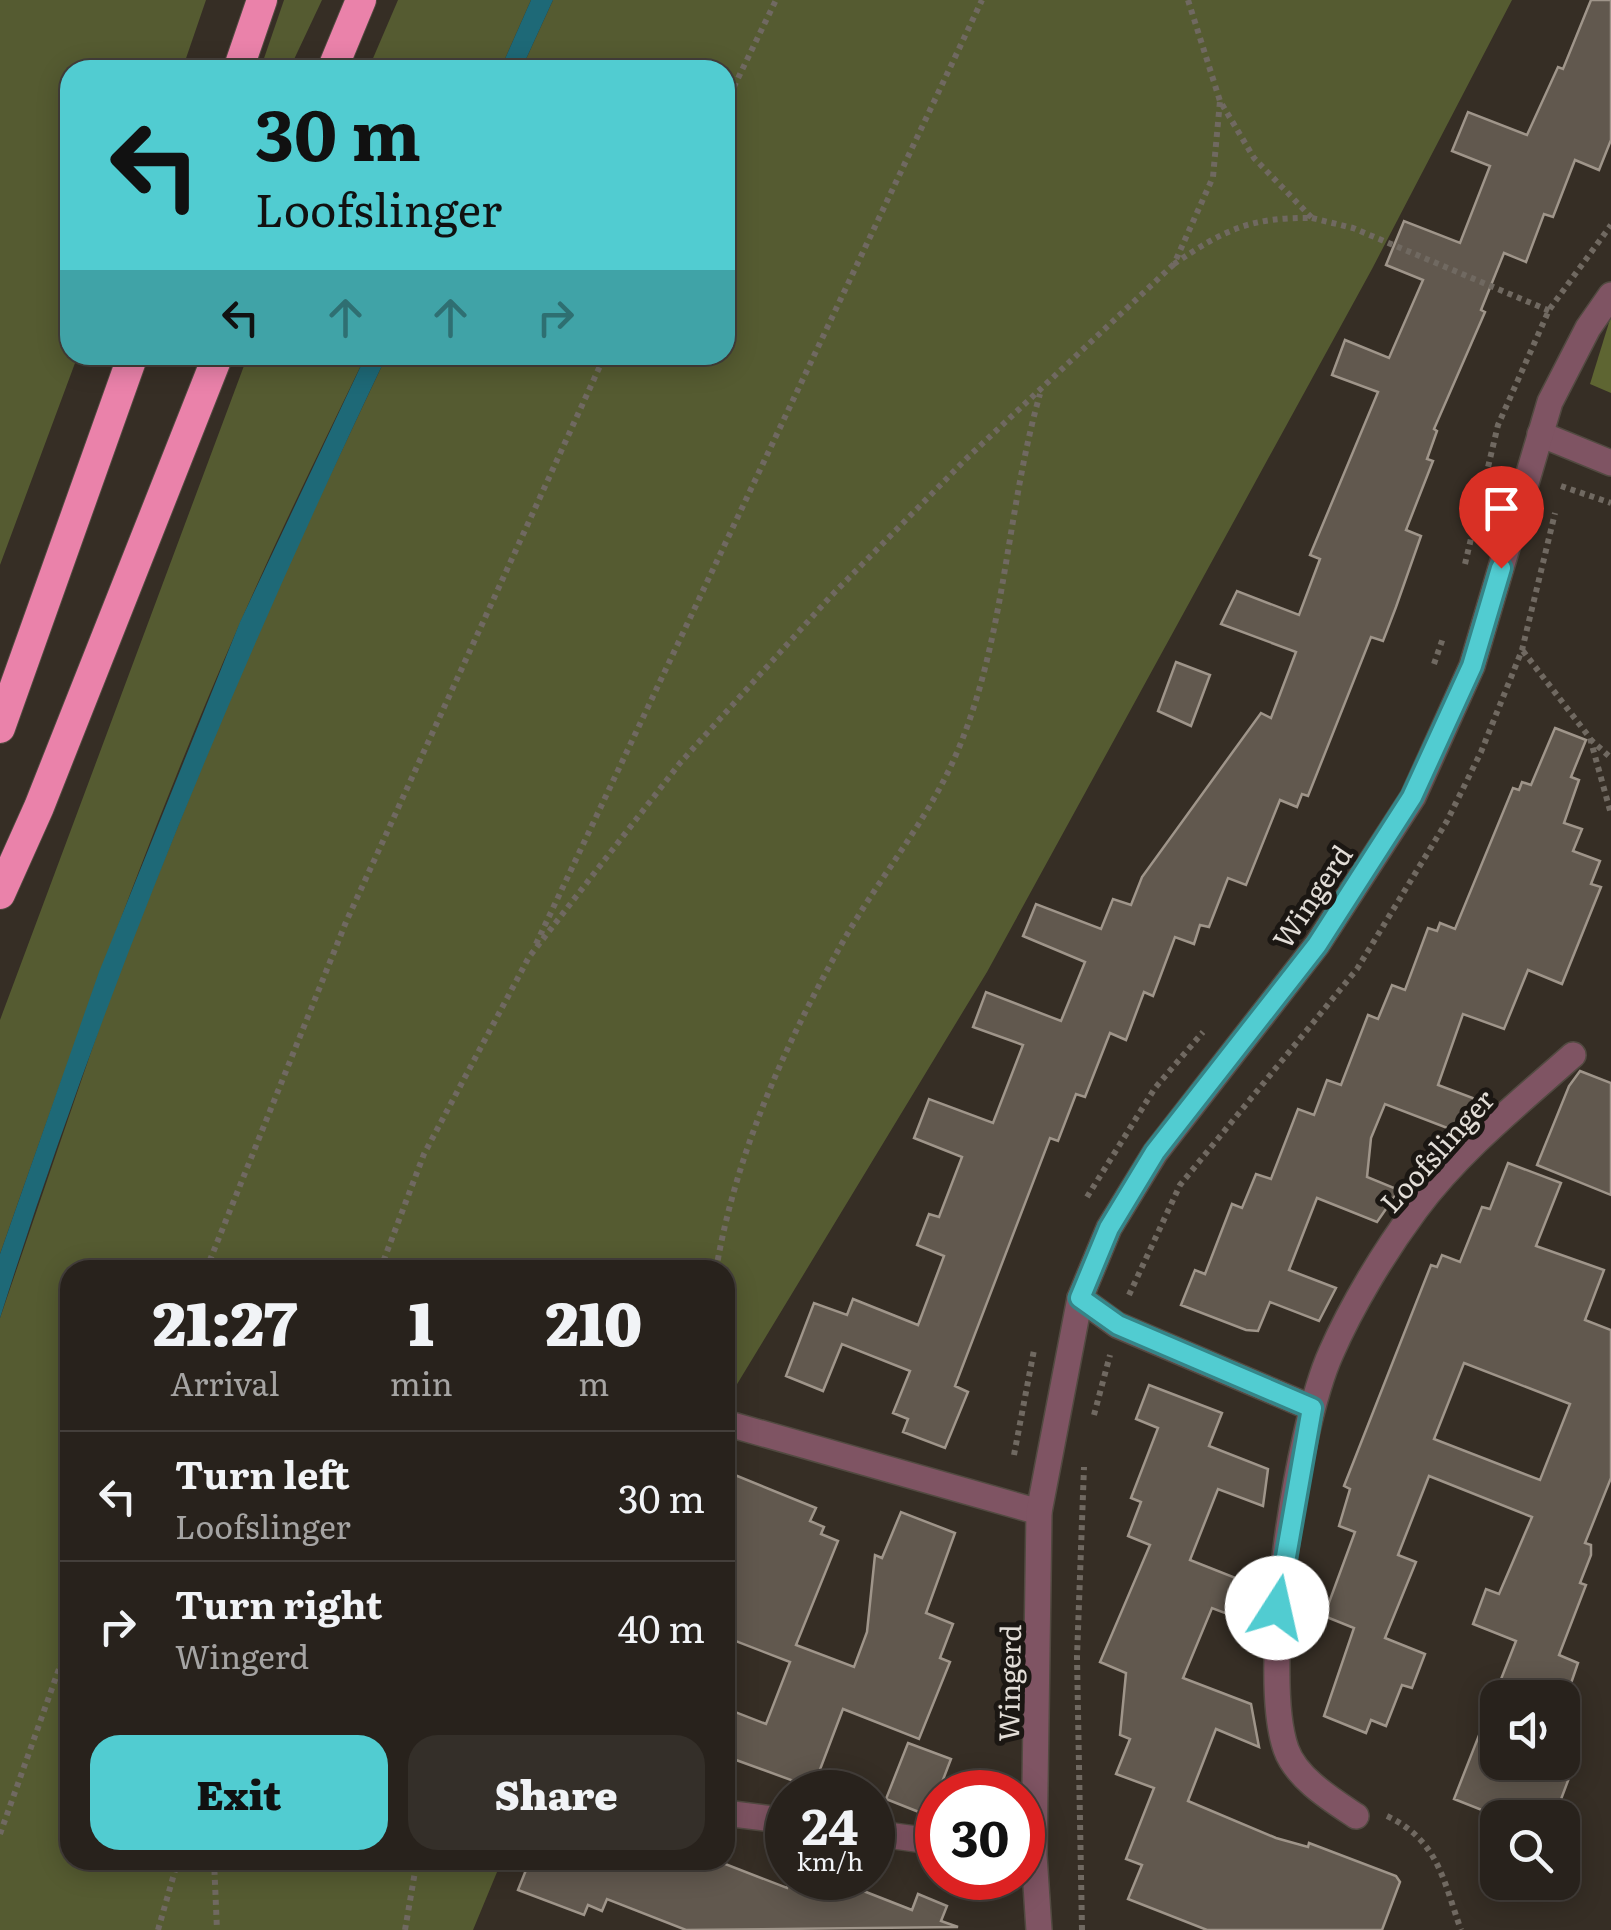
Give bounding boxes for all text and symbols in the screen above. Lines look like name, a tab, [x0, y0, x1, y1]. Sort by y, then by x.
text: 30 m	[255, 79, 421, 183]
icon: left	[90, 100, 220, 230]
text: Loofslinger	[255, 174, 502, 241]
icon: left	[213, 290, 268, 345]
icon: ahead	[318, 290, 373, 345]
icon: ahead	[423, 290, 478, 345]
icon: right	[528, 290, 583, 345]
pin	[1459, 466, 1544, 569]
icon: arrive	[1474, 481, 1529, 536]
street label: Wingerd	[1261, 836, 1361, 956]
street label: Loofslinger	[1369, 1078, 1504, 1221]
text: 21:27	[153, 1275, 297, 1364]
text: 1	[409, 1275, 434, 1364]
text: 210	[546, 1275, 642, 1364]
text: Arrival	[170, 1358, 280, 1406]
text: min	[390, 1358, 453, 1406]
text: m	[578, 1358, 609, 1406]
text: Turn left	[175, 1444, 350, 1501]
text: 30 m	[618, 1468, 705, 1525]
icon: left	[90, 1469, 145, 1524]
text: Loofslinger	[175, 1501, 351, 1549]
position arrow	[1225, 1556, 1329, 1660]
text: Turn right	[175, 1574, 382, 1631]
text: 40 m	[618, 1598, 705, 1655]
icon: right	[90, 1599, 145, 1654]
street label: Wingerd	[986, 1624, 1030, 1742]
text: Wingerd	[175, 1631, 309, 1679]
map controls	[1480, 1680, 1580, 1900]
button: sound	[1480, 1680, 1580, 1780]
button: Exit	[90, 1735, 388, 1850]
button: Share	[408, 1735, 705, 1850]
speed limit sign: 30	[915, 1770, 1045, 1900]
text: 24	[801, 1786, 858, 1860]
button: search	[1480, 1800, 1580, 1900]
text: km/h	[797, 1842, 863, 1879]

